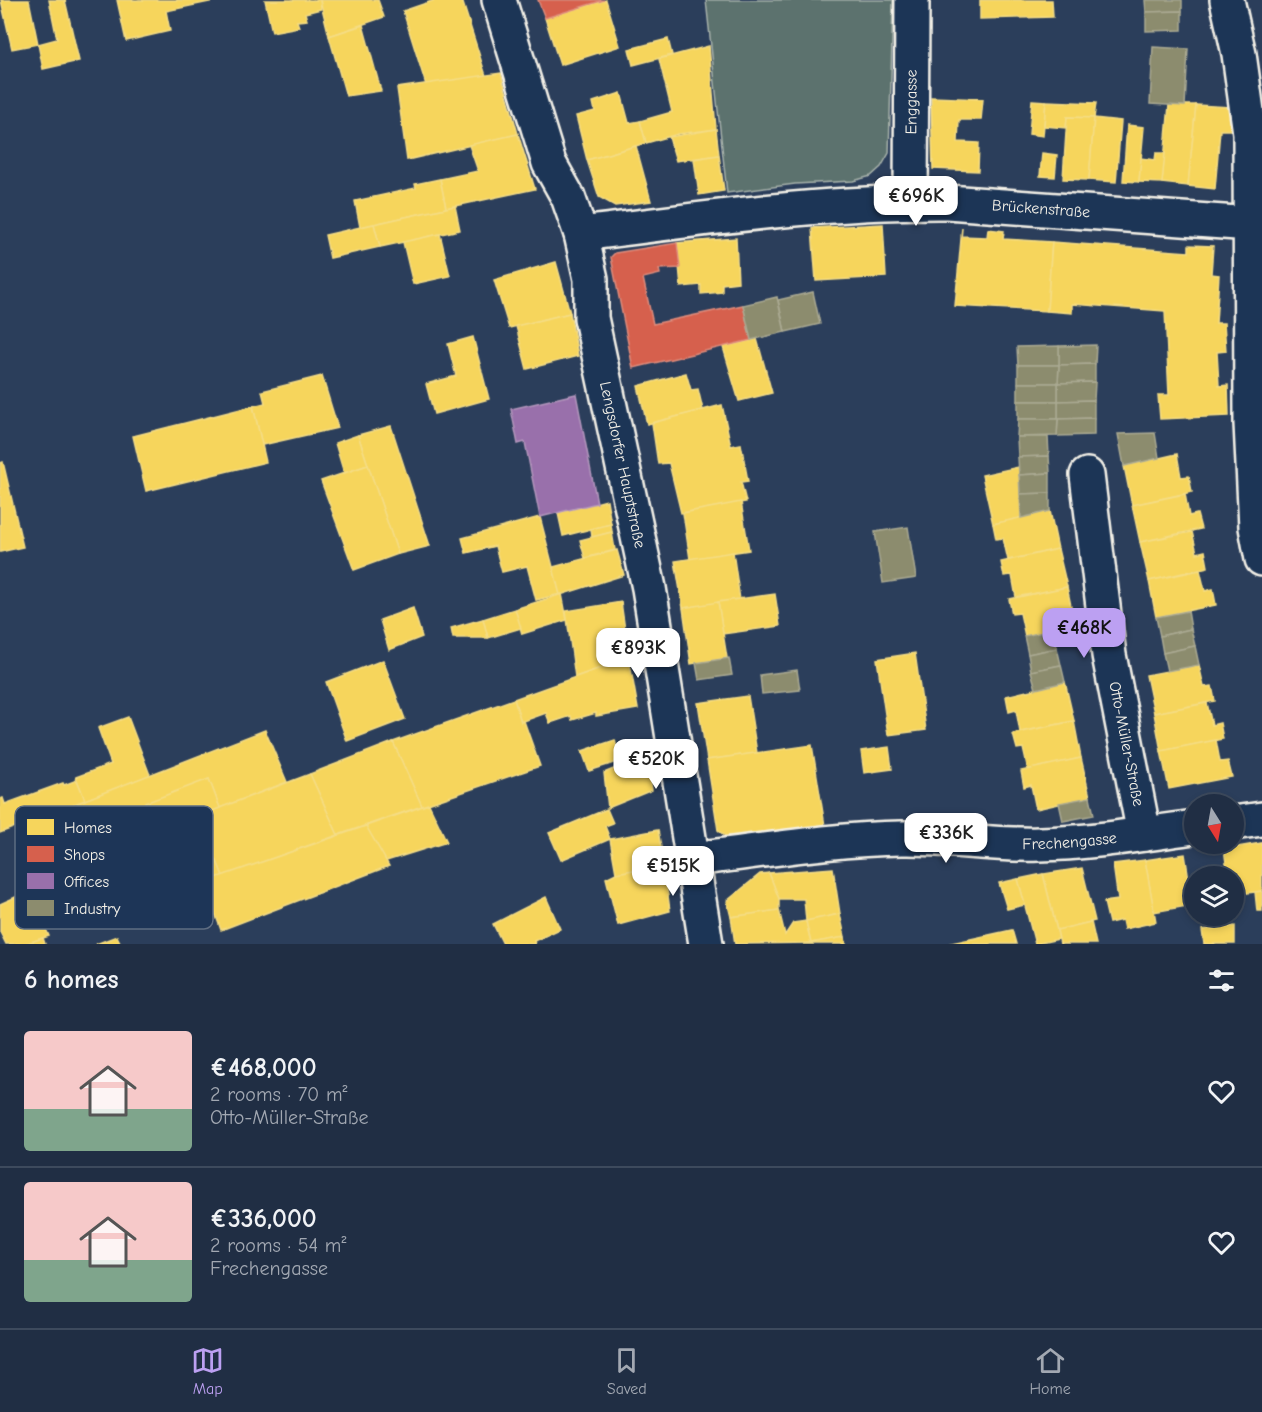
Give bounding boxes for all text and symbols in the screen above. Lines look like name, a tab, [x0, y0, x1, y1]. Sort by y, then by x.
street label: Enggasse	[902, 69, 921, 135]
pin: €696K	[874, 176, 958, 227]
text: €696K	[888, 184, 944, 207]
street label: Brückenstraße	[991, 196, 1091, 221]
street label: Lengsdorfer Hauptstraße	[596, 380, 649, 550]
pin: €468K	[1042, 608, 1126, 659]
text: €468K	[1056, 616, 1112, 639]
pin: €893K	[596, 628, 680, 679]
text: €893K	[610, 636, 666, 659]
street label: Otto-Müller-Straße	[1105, 680, 1147, 808]
pin: €520K	[614, 739, 698, 790]
text: €520K	[627, 747, 685, 770]
north arrow	[1184, 794, 1244, 854]
map controls	[1184, 794, 1244, 926]
legend	[15, 806, 213, 929]
pin: €336K	[904, 813, 988, 864]
text: Homes	[64, 819, 112, 837]
text: €336K	[918, 821, 974, 844]
street label: Frechengasse	[1022, 829, 1118, 853]
text: Shops	[64, 846, 105, 864]
pin: €515K	[631, 846, 715, 897]
text: €515K	[646, 854, 700, 877]
button: layers	[1184, 866, 1244, 926]
text: Offices	[64, 873, 110, 891]
text: Industry	[64, 900, 121, 918]
icon: filters	[1205, 964, 1238, 997]
text: 6 homes	[24, 965, 119, 995]
text: €468,000	[210, 1053, 317, 1083]
icon: home	[72, 1055, 144, 1127]
icon: heart	[1205, 1075, 1238, 1108]
text: 2 rooms · 70 m²	[210, 1083, 347, 1106]
text: Otto-Müller-Straße	[210, 1106, 368, 1129]
text: €336,000	[210, 1204, 317, 1234]
icon: home	[72, 1206, 144, 1278]
icon: heart	[1205, 1226, 1238, 1259]
text: 2 rooms · 54 m²	[210, 1234, 346, 1257]
text: Frechengasse	[210, 1257, 328, 1280]
tab: Map	[191, 1344, 224, 1398]
tab: Saved	[607, 1344, 647, 1398]
tab: Home	[1029, 1344, 1071, 1398]

